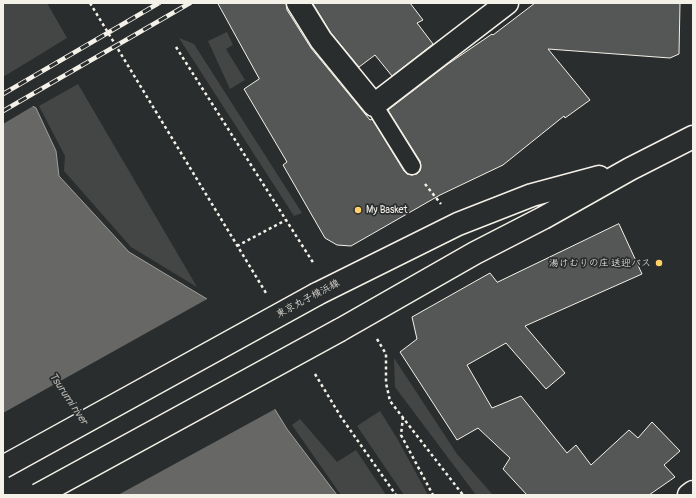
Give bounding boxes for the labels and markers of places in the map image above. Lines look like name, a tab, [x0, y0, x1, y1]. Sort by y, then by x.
place label: My Basket	[366, 204, 408, 216]
marker: My Basket	[353, 205, 363, 215]
place label: 湯けむりの庄 送迎バス	[549, 257, 651, 269]
marker: 湯けむりの庄 送迎バス	[654, 258, 664, 268]

